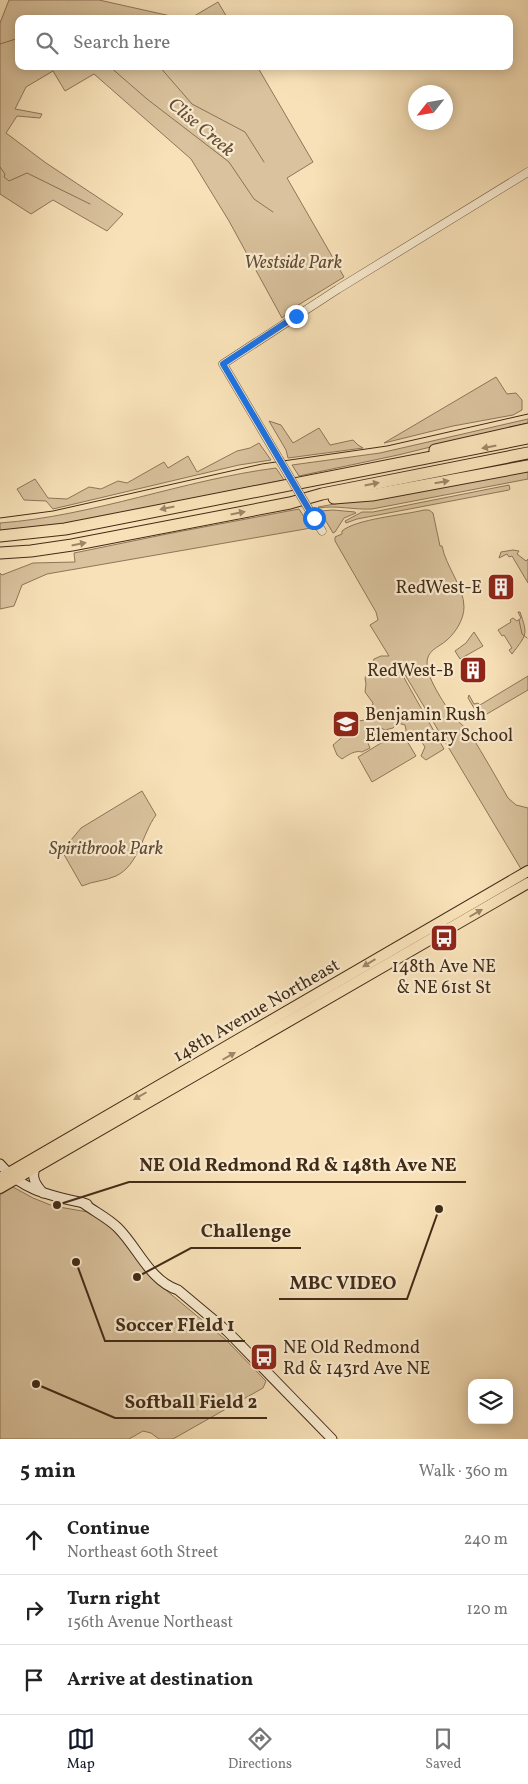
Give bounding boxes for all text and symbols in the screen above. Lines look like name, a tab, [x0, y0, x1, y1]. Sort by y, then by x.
search box	[15, 15, 513, 70]
icon: search	[33, 29, 61, 57]
text: Search here	[73, 30, 170, 56]
north arrow	[408, 85, 453, 130]
water label: Clise Creek	[162, 92, 240, 163]
park label: Westside Park	[244, 251, 342, 276]
route end	[285, 305, 308, 328]
one-way arrow	[481, 443, 496, 451]
one-way arrow	[434, 477, 450, 485]
one-way arrow	[364, 480, 380, 488]
one-way arrow	[159, 504, 174, 512]
route start	[303, 507, 326, 530]
one-way arrow	[231, 508, 247, 516]
one-way arrow	[71, 540, 86, 548]
building icon: RedWest-E	[486, 572, 516, 602]
place label: RedWest-E	[395, 576, 482, 601]
building icon: RedWest-B	[458, 655, 488, 685]
place label: RedWest-B	[367, 659, 454, 684]
place label: Benjamin Rush Elementary School	[365, 703, 513, 749]
school or university icon: Benjamin Rush Elementary School	[331, 709, 361, 739]
park label: Spiritbrook Park	[49, 837, 163, 862]
one-way arrow	[470, 909, 483, 918]
bus stop icon: 148th Ave NE & NE 61st St	[429, 923, 459, 953]
street label: 148th Avenue Northeast	[169, 953, 345, 1069]
place label: 148th Ave NE & NE 61st St	[392, 955, 496, 1001]
one-way arrow	[363, 959, 376, 968]
one-way arrow	[223, 1052, 236, 1061]
one-way arrow	[133, 1092, 146, 1101]
callout: NE Old Redmond Rd & 148th Ave NE	[129, 1148, 466, 1182]
text: NE Old Redmond Rd & 148th Ave NE	[139, 1153, 457, 1179]
callout: Challenge	[191, 1214, 301, 1248]
text: Challenge	[201, 1219, 291, 1245]
callout: MBC VIDEO	[279, 1265, 407, 1299]
text: MBC VIDEO	[289, 1271, 397, 1297]
callout: Soccer FIeld 1	[105, 1307, 245, 1341]
text: Soccer FIeld 1	[115, 1313, 235, 1339]
place label: NE Old Redmond Rd & 143rd Ave NE	[283, 1336, 431, 1382]
bus stop icon: NE Old Redmond Rd & 143rd Ave NE	[249, 1342, 279, 1372]
map controls	[468, 1379, 513, 1424]
button: layers	[468, 1379, 513, 1424]
callout: Softball Field 2	[115, 1384, 267, 1418]
text: Softball Field 2	[125, 1390, 258, 1416]
text: 5 min	[20, 1457, 76, 1486]
text: Walk · 360 m	[419, 1461, 508, 1483]
text: Continue	[67, 1516, 150, 1542]
icon: ahead	[20, 1526, 48, 1554]
text: 240 m	[464, 1529, 508, 1551]
text: Northeast 60th Street	[67, 1542, 218, 1564]
text: Turn right	[67, 1586, 160, 1612]
icon: right	[20, 1596, 48, 1624]
text: 120 m	[466, 1599, 508, 1621]
text: 156th Avenue Northeast	[67, 1612, 233, 1634]
icon: arrive	[20, 1666, 48, 1694]
text: Arrive at destination	[67, 1667, 253, 1693]
tab: Map	[67, 1725, 95, 1774]
tab: Directions	[228, 1725, 292, 1774]
tab: Saved	[425, 1725, 461, 1774]

